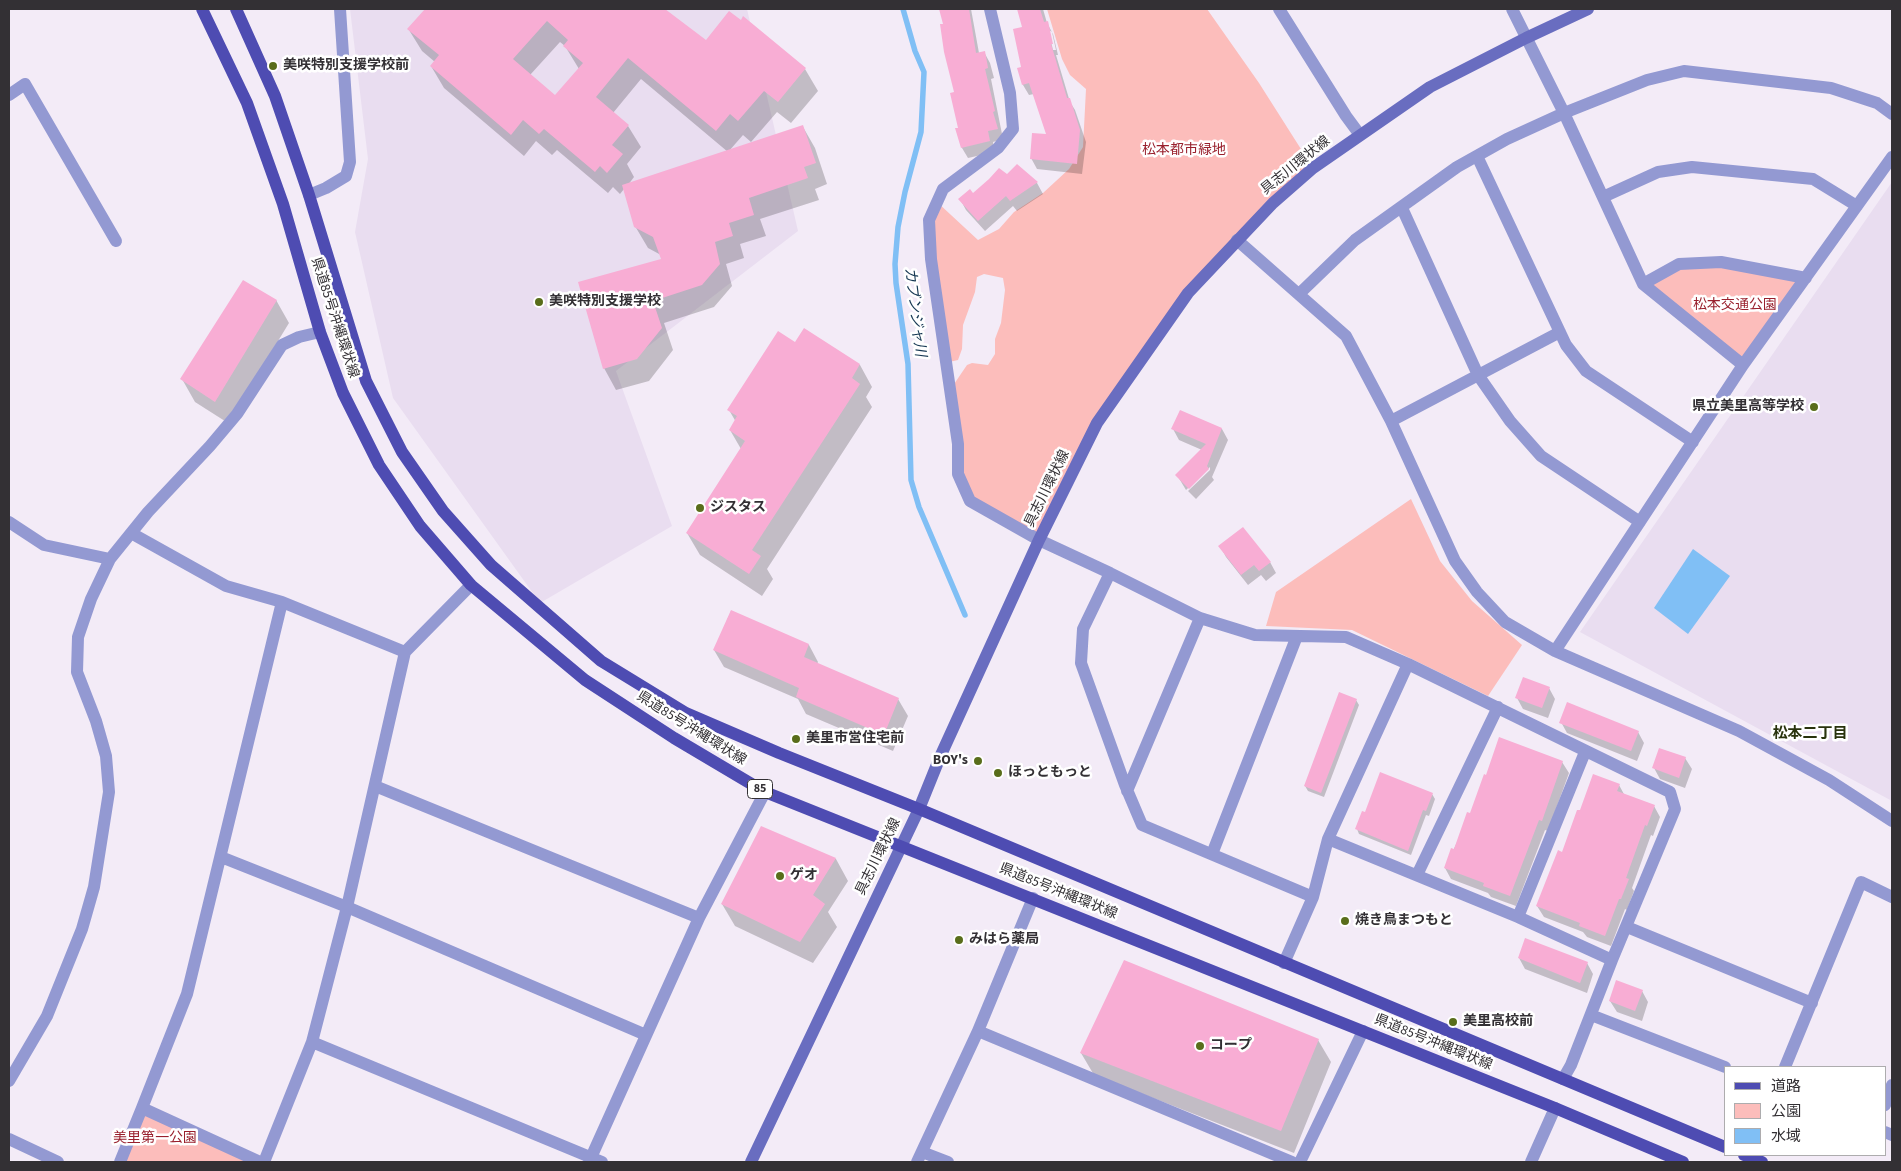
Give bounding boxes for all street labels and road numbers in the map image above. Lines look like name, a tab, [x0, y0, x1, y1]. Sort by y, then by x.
street label: 具志川環状線	[1258, 133, 1334, 199]
street label: 県道85号沖縄環状線	[307, 256, 361, 380]
street label: 具志川環状線	[1022, 448, 1074, 530]
street label: 県道85号沖縄環状線	[633, 689, 749, 769]
road number: 85	[748, 780, 772, 799]
street label: 具志川環状線	[853, 816, 905, 898]
street label: 県道85号沖縄環状線	[996, 861, 1120, 923]
street label: 県道85号沖縄環状線	[1371, 1012, 1495, 1074]

